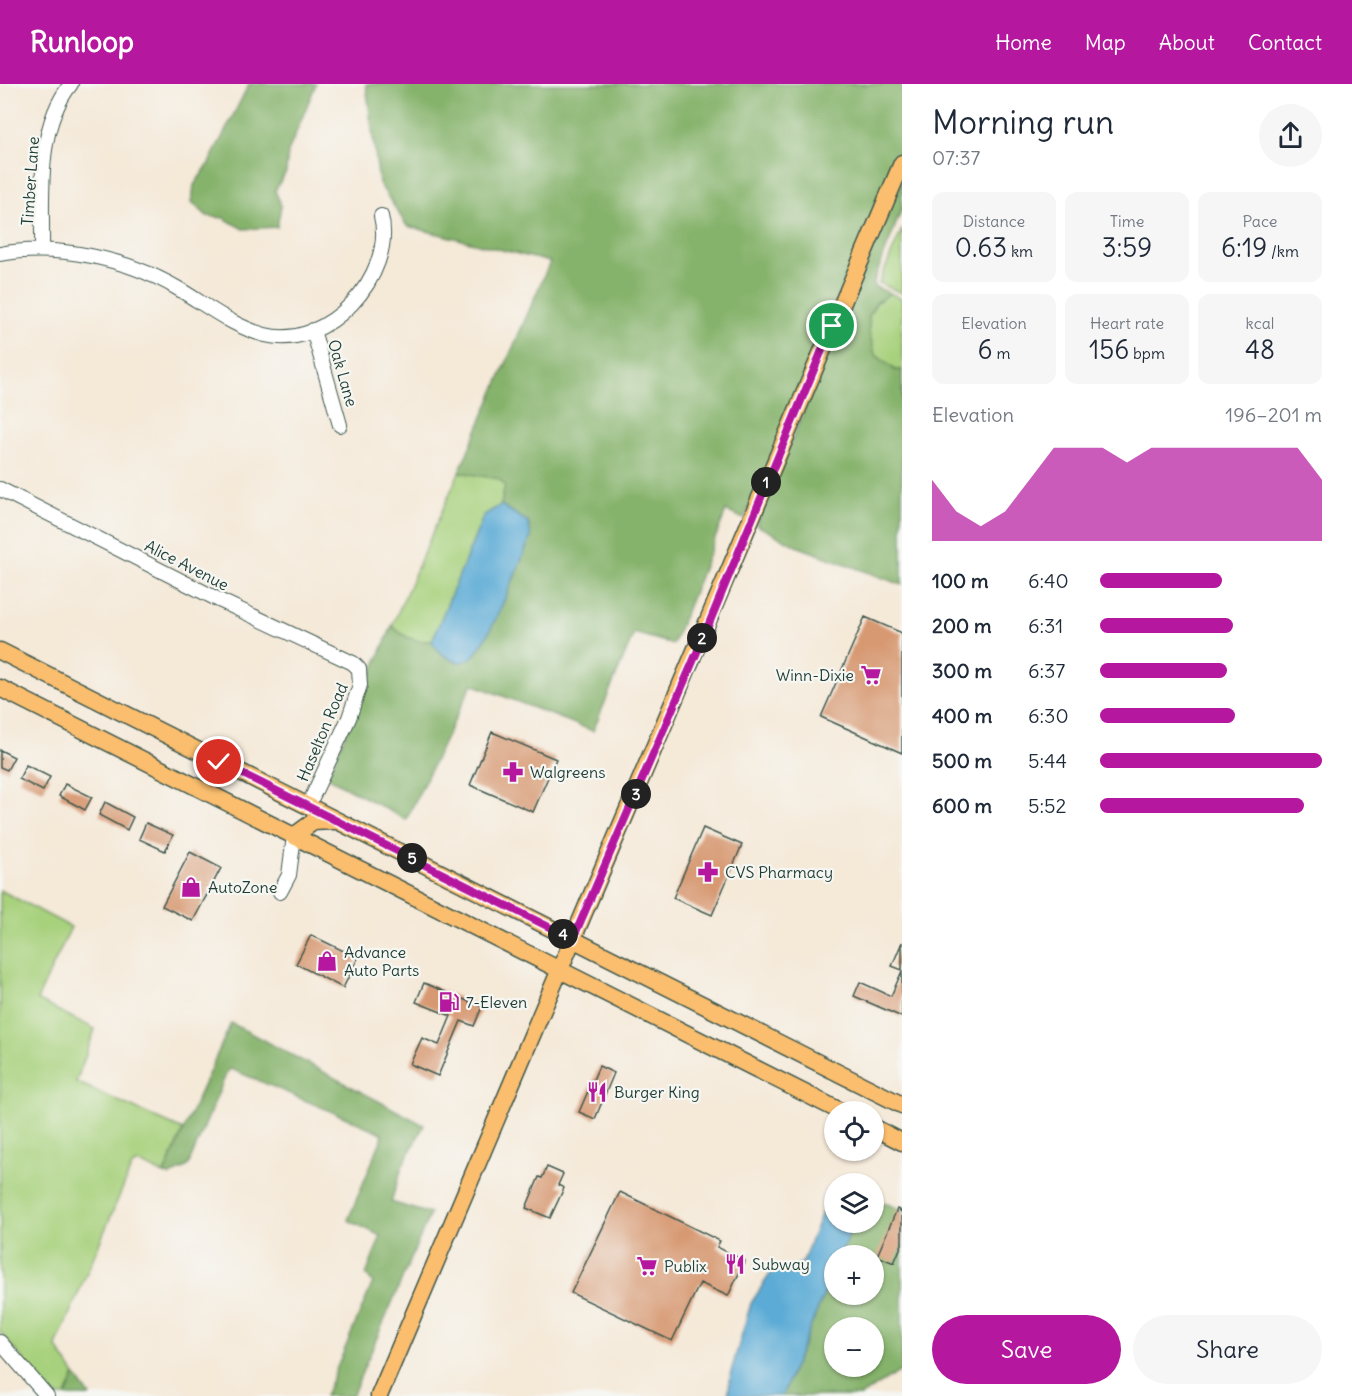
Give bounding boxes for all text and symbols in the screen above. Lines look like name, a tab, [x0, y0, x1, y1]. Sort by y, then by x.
text: Runloop	[30, 24, 134, 60]
text: Home	[995, 29, 1052, 56]
text: Map	[1085, 29, 1126, 56]
text: About	[1159, 29, 1215, 56]
text: Contact	[1248, 29, 1322, 56]
text: Morning run	[932, 101, 1114, 143]
button: share	[1259, 104, 1322, 167]
street label: Timber Lane	[17, 136, 43, 226]
text: 07:37	[932, 145, 980, 170]
text: Distance	[963, 211, 1025, 231]
text: Time	[1110, 211, 1144, 231]
text: Pace	[1243, 211, 1277, 231]
text: 0.63	[955, 231, 1007, 264]
text: 3:59	[1102, 231, 1152, 264]
text: 6:19	[1221, 231, 1267, 264]
text: km	[1007, 241, 1033, 261]
text: /km	[1267, 241, 1299, 261]
pin	[806, 300, 857, 351]
icon: arrive	[815, 309, 848, 342]
text: Elevation	[961, 313, 1027, 333]
text: Heart rate	[1090, 313, 1164, 333]
text: kcal	[1246, 313, 1274, 333]
text: 6	[978, 333, 993, 366]
text: 156	[1089, 333, 1129, 366]
text: 48	[1245, 333, 1275, 366]
street label: Oak Lane	[324, 337, 362, 409]
text: m	[993, 343, 1010, 363]
text: bpm	[1129, 343, 1165, 363]
text: Elevation	[932, 402, 1014, 427]
text: 196–201 m	[1225, 402, 1322, 427]
pin: 1	[751, 467, 781, 497]
text: 1	[763, 472, 769, 492]
street label: Alice Avenue	[142, 535, 232, 595]
text: 100 m	[932, 568, 989, 593]
text: 6:40	[1028, 568, 1069, 593]
text: 200 m	[932, 613, 992, 638]
text: 6:31	[1028, 613, 1063, 638]
pin: 2	[687, 623, 717, 653]
text: 2	[698, 628, 706, 648]
text: 300 m	[932, 658, 992, 683]
text: 6:37	[1028, 658, 1065, 683]
supermarket icon: Winn-Dixie	[859, 663, 883, 687]
place label: Winn-Dixie	[776, 665, 854, 685]
street label: Haselton Road	[292, 680, 352, 784]
text: 400 m	[932, 703, 992, 728]
text: 6:30	[1028, 703, 1069, 728]
pin	[193, 736, 244, 787]
icon: check	[202, 745, 235, 778]
text: 500 m	[932, 748, 992, 773]
text: 5:44	[1028, 748, 1067, 773]
pharmacy icon: Walgreens	[501, 760, 525, 784]
place label: Walgreens	[530, 762, 606, 782]
pin: 3	[621, 779, 651, 809]
text: 3	[631, 784, 641, 804]
text: 600 m	[932, 793, 992, 818]
text: 5:52	[1028, 793, 1066, 818]
pin: 5	[397, 843, 427, 873]
text: 5	[407, 848, 417, 868]
pharmacy icon: CVS Pharmacy	[696, 860, 720, 884]
place label: CVS Pharmacy	[725, 862, 833, 882]
shop icon: AutoZone	[179, 875, 203, 899]
place label: AutoZone	[208, 877, 277, 897]
pin: 4	[548, 919, 578, 949]
text: 4	[558, 924, 568, 944]
place label: Advance Auto Parts	[344, 942, 419, 980]
shop icon: Advance Auto Parts	[315, 949, 339, 973]
fuel station icon: 7-Eleven	[437, 990, 461, 1014]
place label: 7-Eleven	[466, 992, 527, 1012]
restaurant icon: Burger King	[585, 1080, 609, 1104]
place label: Burger King	[614, 1082, 700, 1102]
map controls	[824, 1101, 884, 1377]
button: locate	[824, 1101, 884, 1161]
button: layers	[824, 1173, 884, 1233]
button: +	[824, 1245, 884, 1305]
restaurant icon: Subway	[723, 1252, 747, 1276]
supermarket icon: Publix	[635, 1254, 659, 1278]
place label: Subway	[752, 1254, 810, 1274]
place label: Publix	[664, 1256, 707, 1276]
button: Save	[932, 1315, 1121, 1384]
button: Share	[1133, 1315, 1322, 1384]
button: −	[824, 1317, 884, 1377]

